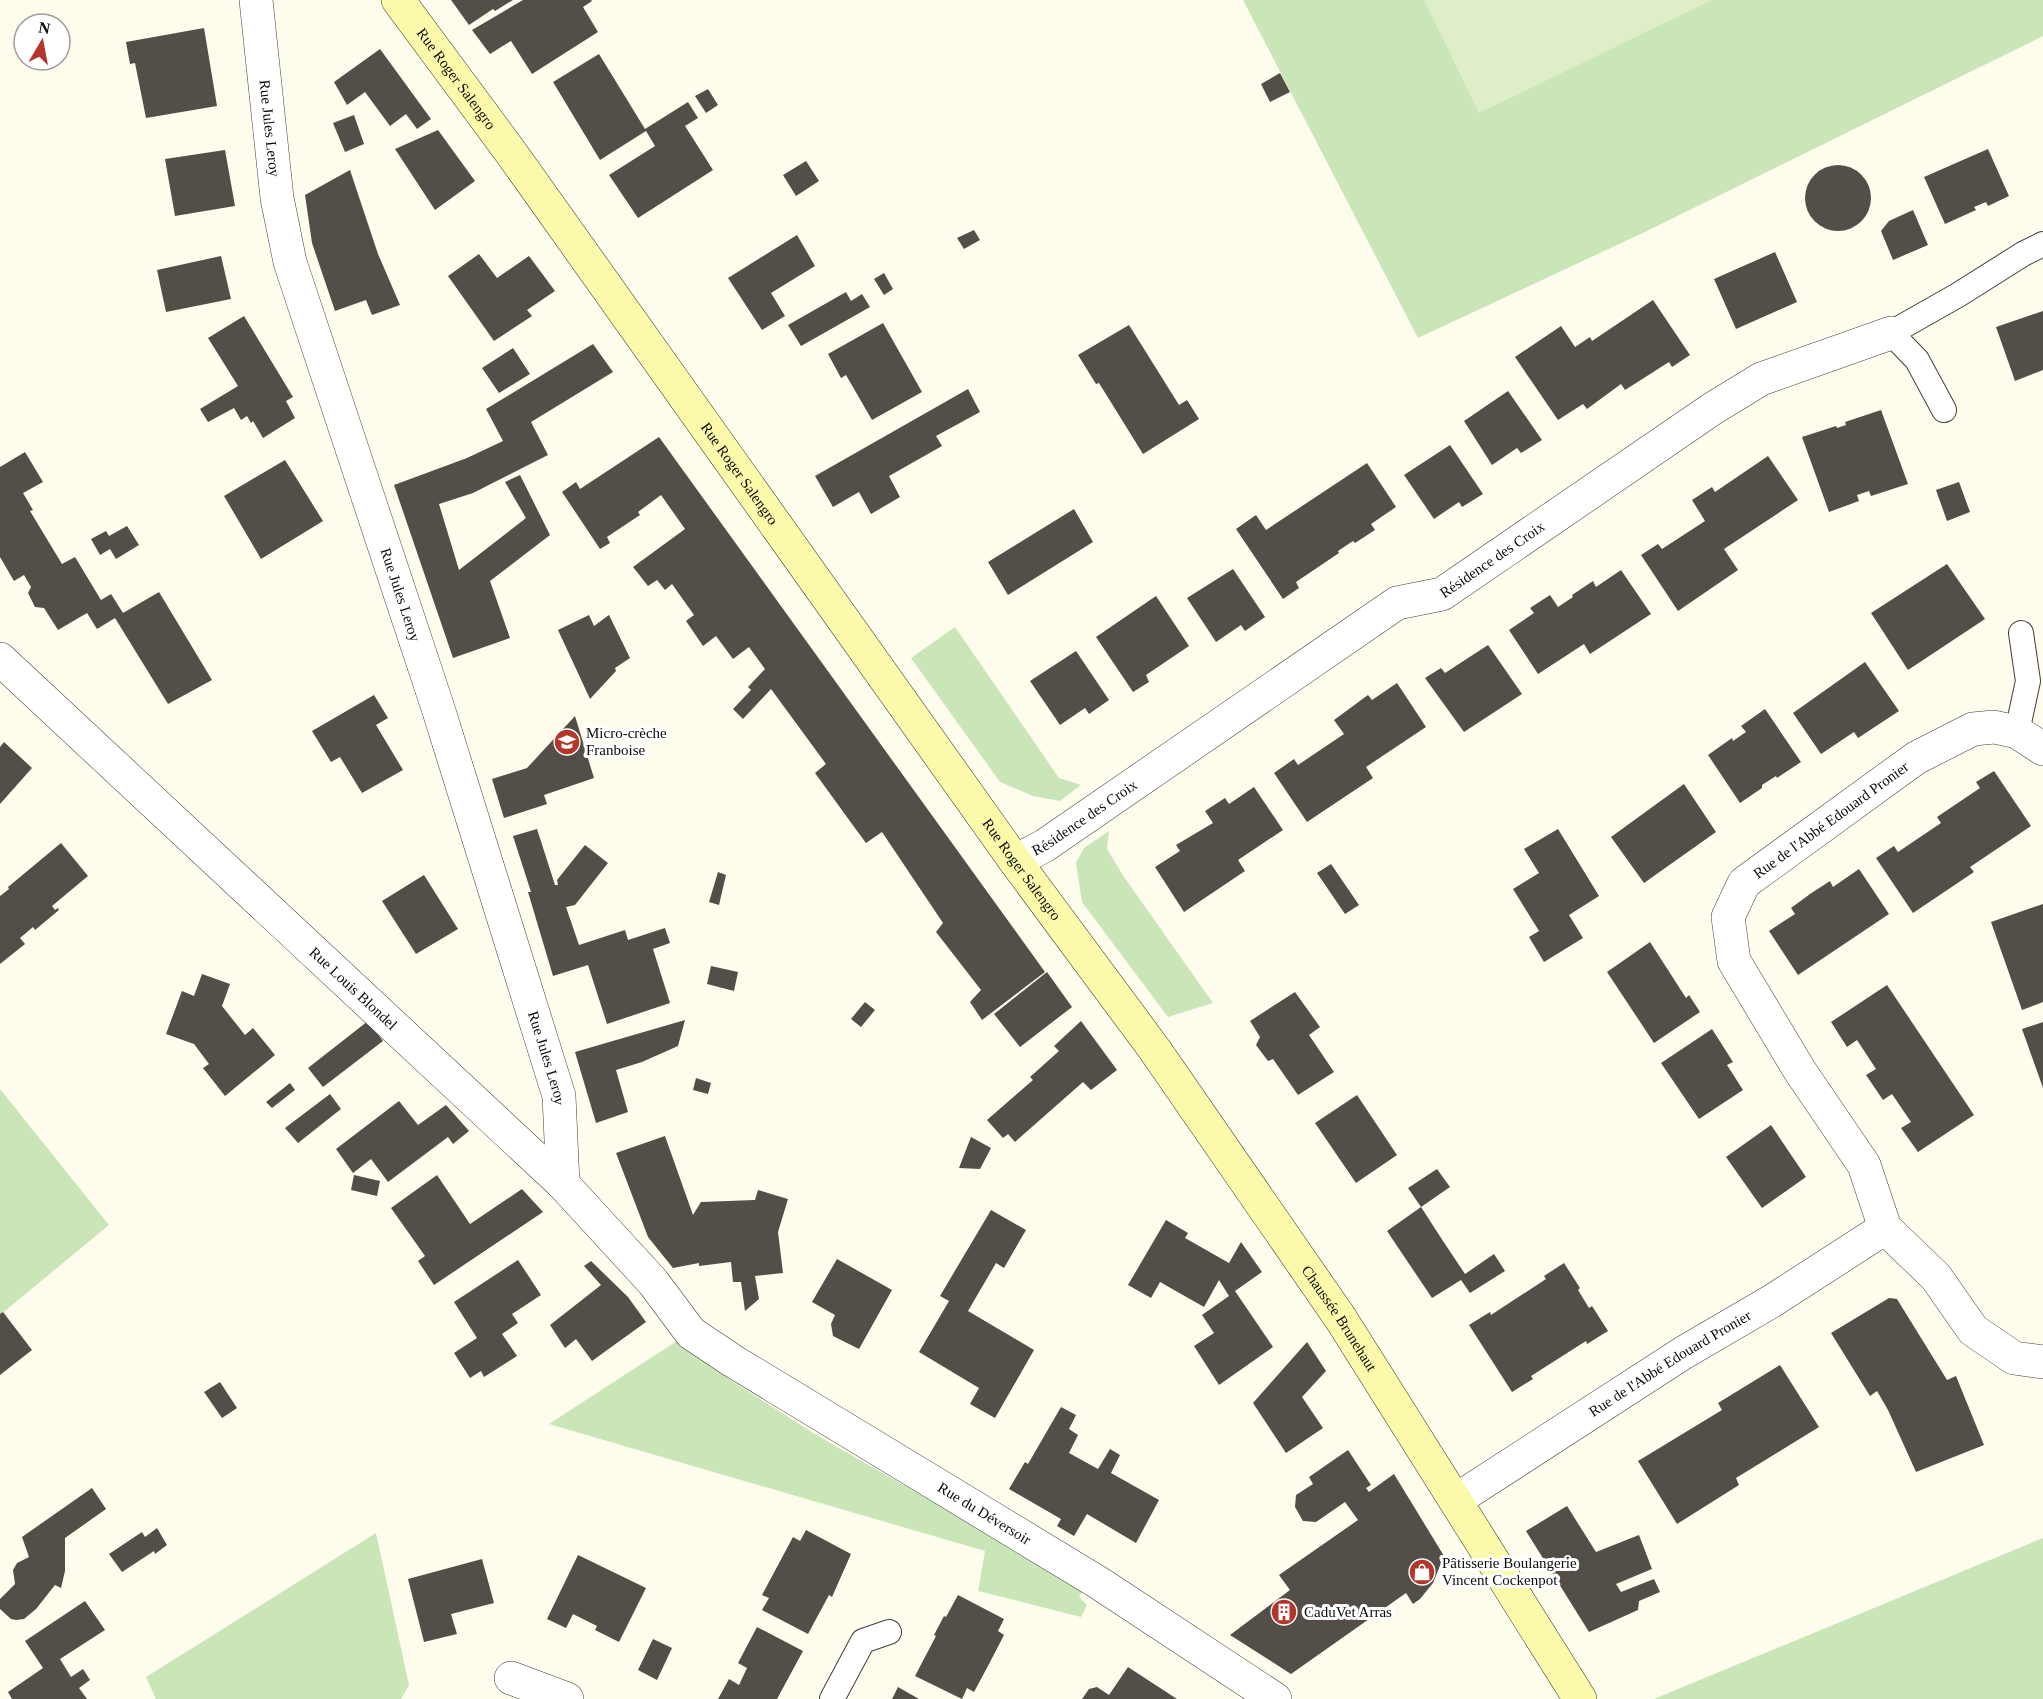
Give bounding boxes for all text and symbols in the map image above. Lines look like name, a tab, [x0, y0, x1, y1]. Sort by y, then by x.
north arrow	[12, 12, 72, 72]
text: N	[37, 18, 52, 37]
street label: Rue Roger Salengro	[414, 25, 499, 132]
street label: Rue Jules Leroy	[257, 79, 283, 178]
street label: Rue Roger Salengro	[698, 419, 781, 528]
street label: Résidence des Croix	[1437, 518, 1548, 601]
street label: Rue Jules Leroy	[377, 546, 424, 644]
place label: Micro-crèche Franboise	[586, 725, 667, 758]
school or university icon: Micro-crèche Franboise	[552, 727, 582, 757]
street label: Rue de l'Abbé Edouard Pronier	[1750, 758, 1912, 882]
street label: Résidence des Croix	[1029, 776, 1140, 859]
street label: Rue Roger Salengro	[979, 816, 1064, 923]
street label: Rue Louis Blondel	[306, 944, 400, 1033]
street label: Rue Jules Leroy	[525, 1009, 567, 1106]
street label: Chaussée Brunehaut	[1299, 1263, 1380, 1375]
street label: Rue de l'Abbé Edouard Pronier	[1586, 1307, 1754, 1420]
street label: Rue du Déversoir	[935, 1479, 1034, 1548]
place label: Pâtisserie Boulangerie Vincent Cockenpot	[1442, 1555, 1577, 1588]
shop icon: Pâtisserie Boulangerie Vincent Cockenpot	[1407, 1557, 1437, 1587]
building icon: CaduVet Arras	[1269, 1597, 1299, 1627]
place label: CaduVet Arras	[1304, 1604, 1392, 1620]

